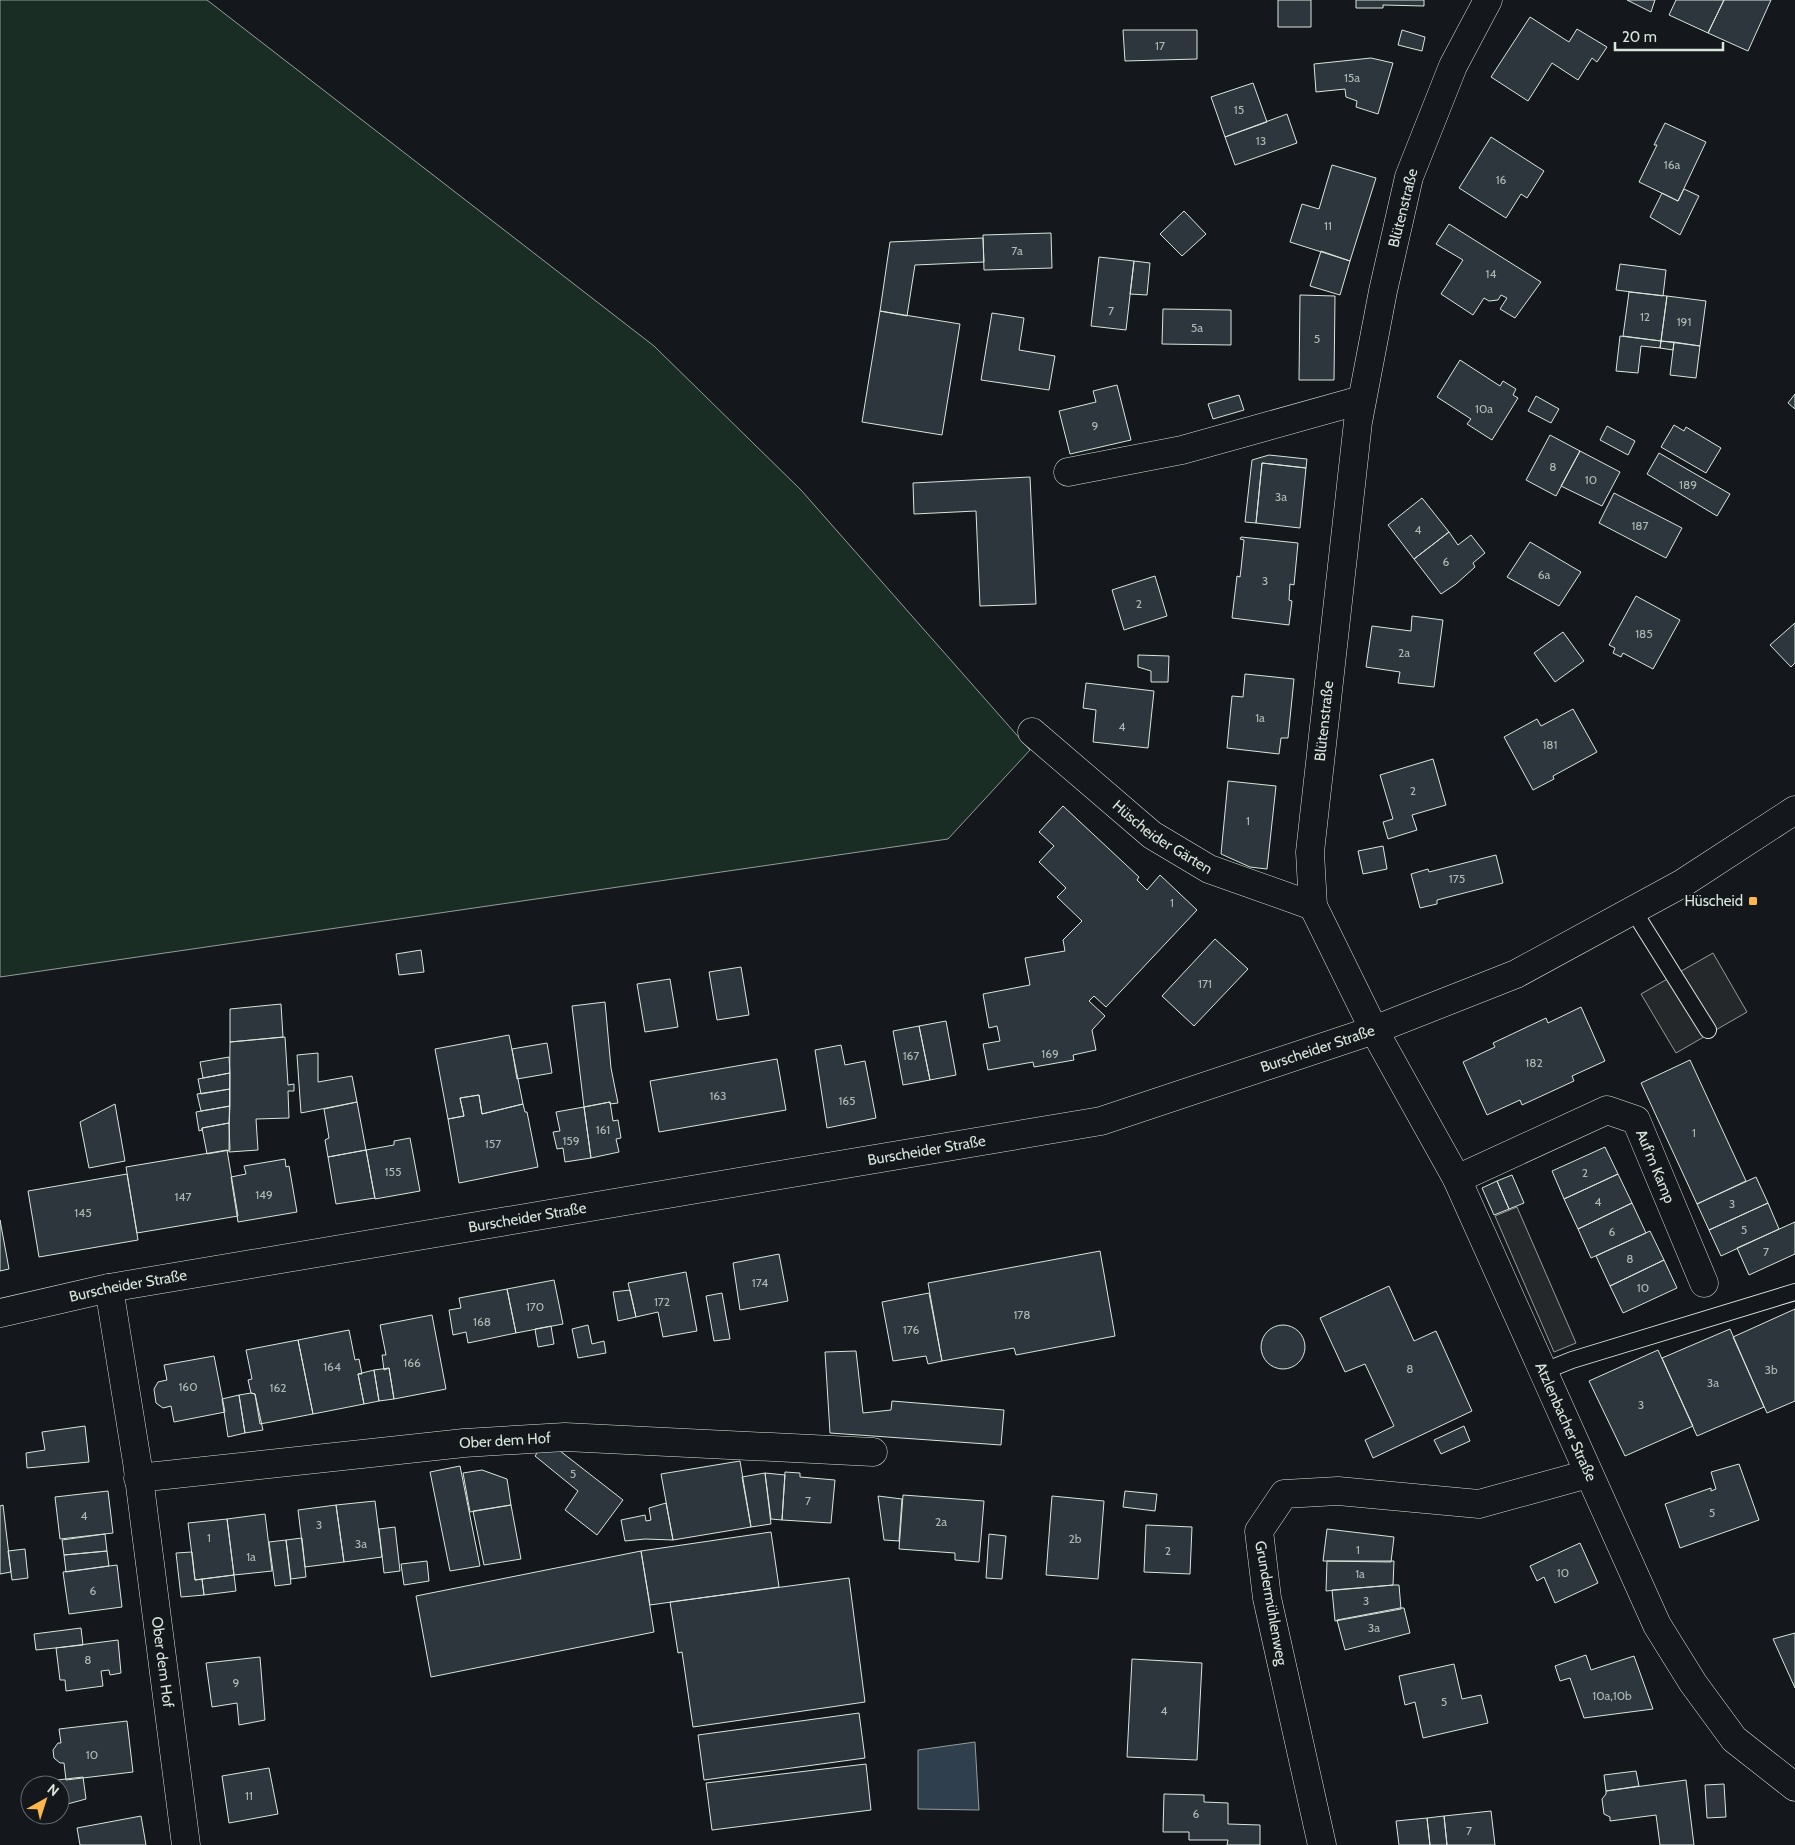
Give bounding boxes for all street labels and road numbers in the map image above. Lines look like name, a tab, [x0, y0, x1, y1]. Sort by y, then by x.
street label: Blütenstraße	[1385, 166, 1422, 249]
street label: Blütenstraße	[1311, 680, 1337, 762]
street label: Hüscheider Gärten	[1109, 796, 1216, 878]
street label: Burscheider Straße	[1258, 1021, 1377, 1076]
street label: Auf'm Kamp	[1632, 1127, 1679, 1206]
street label: Burscheider Straße	[866, 1132, 987, 1169]
street label: Burscheider Straße	[467, 1199, 588, 1236]
street label: Burscheider Straße	[67, 1266, 189, 1306]
street label: Atzlenbacher Straße	[1531, 1359, 1601, 1484]
street label: Ober dem Hof	[459, 1429, 551, 1452]
street label: Grundermühlenweg	[1251, 1539, 1291, 1667]
street label: Ober dem Hof	[148, 1616, 177, 1709]

